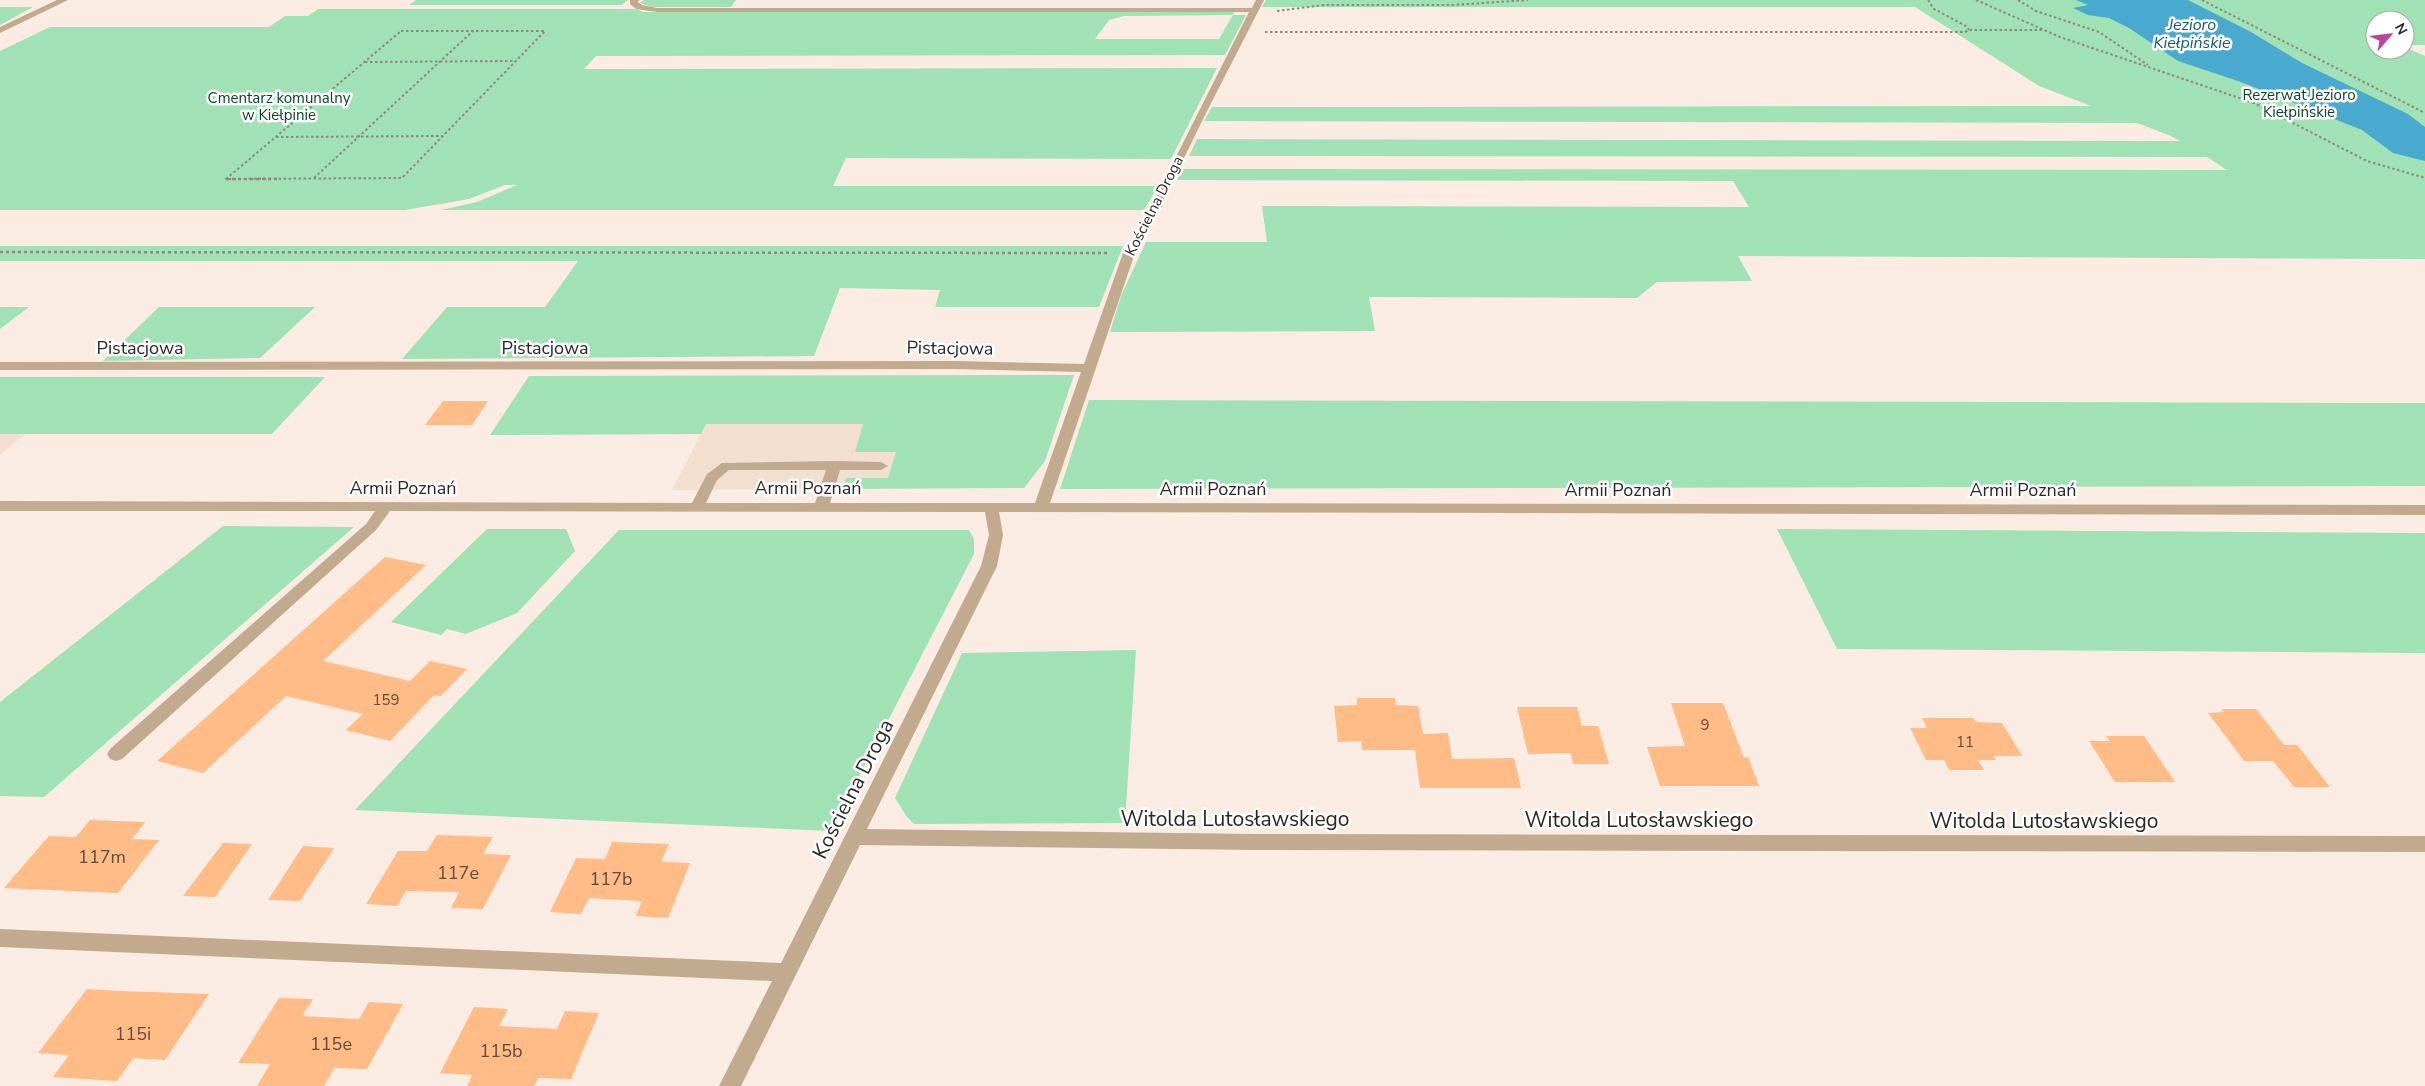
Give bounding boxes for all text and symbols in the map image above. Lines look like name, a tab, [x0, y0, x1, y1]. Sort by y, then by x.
north arrow	[2365, 10, 2415, 60]
water label: Jezioro Kiełpińskie	[2153, 14, 2231, 54]
text: N	[2390, 20, 2412, 38]
park label: Rezerwat Jezioro Kiełpińskie	[2242, 85, 2356, 122]
park label: Cmentarz komunalny w Kiełpinie	[208, 88, 351, 125]
street label: Kościelna Droga	[1120, 153, 1188, 259]
street label: Pistacjowa	[906, 335, 994, 361]
street label: Pistacjowa	[97, 336, 183, 360]
street label: Pistacjowa	[502, 336, 588, 360]
street label: Armii Poznań	[349, 476, 457, 500]
street label: Armii Poznań	[754, 476, 862, 500]
street label: Armii Poznań	[1159, 477, 1267, 501]
street label: Armii Poznań	[1564, 478, 1672, 502]
street label: Armii Poznań	[1969, 478, 2077, 502]
house number: 159	[372, 690, 400, 710]
street label: Kościelna Droga	[806, 714, 900, 864]
house number: 9	[1700, 715, 1710, 735]
house number: 11	[1956, 732, 1974, 752]
street label: Witolda Lutosławskiego	[1120, 805, 1350, 833]
street label: Witolda Lutosławskiego	[1524, 806, 1754, 834]
street label: Witolda Lutosławskiego	[1929, 807, 2159, 835]
house number: 117m	[78, 845, 126, 869]
house number: 117e	[437, 861, 479, 885]
house number: 117b	[590, 867, 632, 891]
house number: 115i	[115, 1022, 151, 1046]
house number: 115e	[310, 1032, 352, 1056]
house number: 115b	[480, 1039, 522, 1063]

